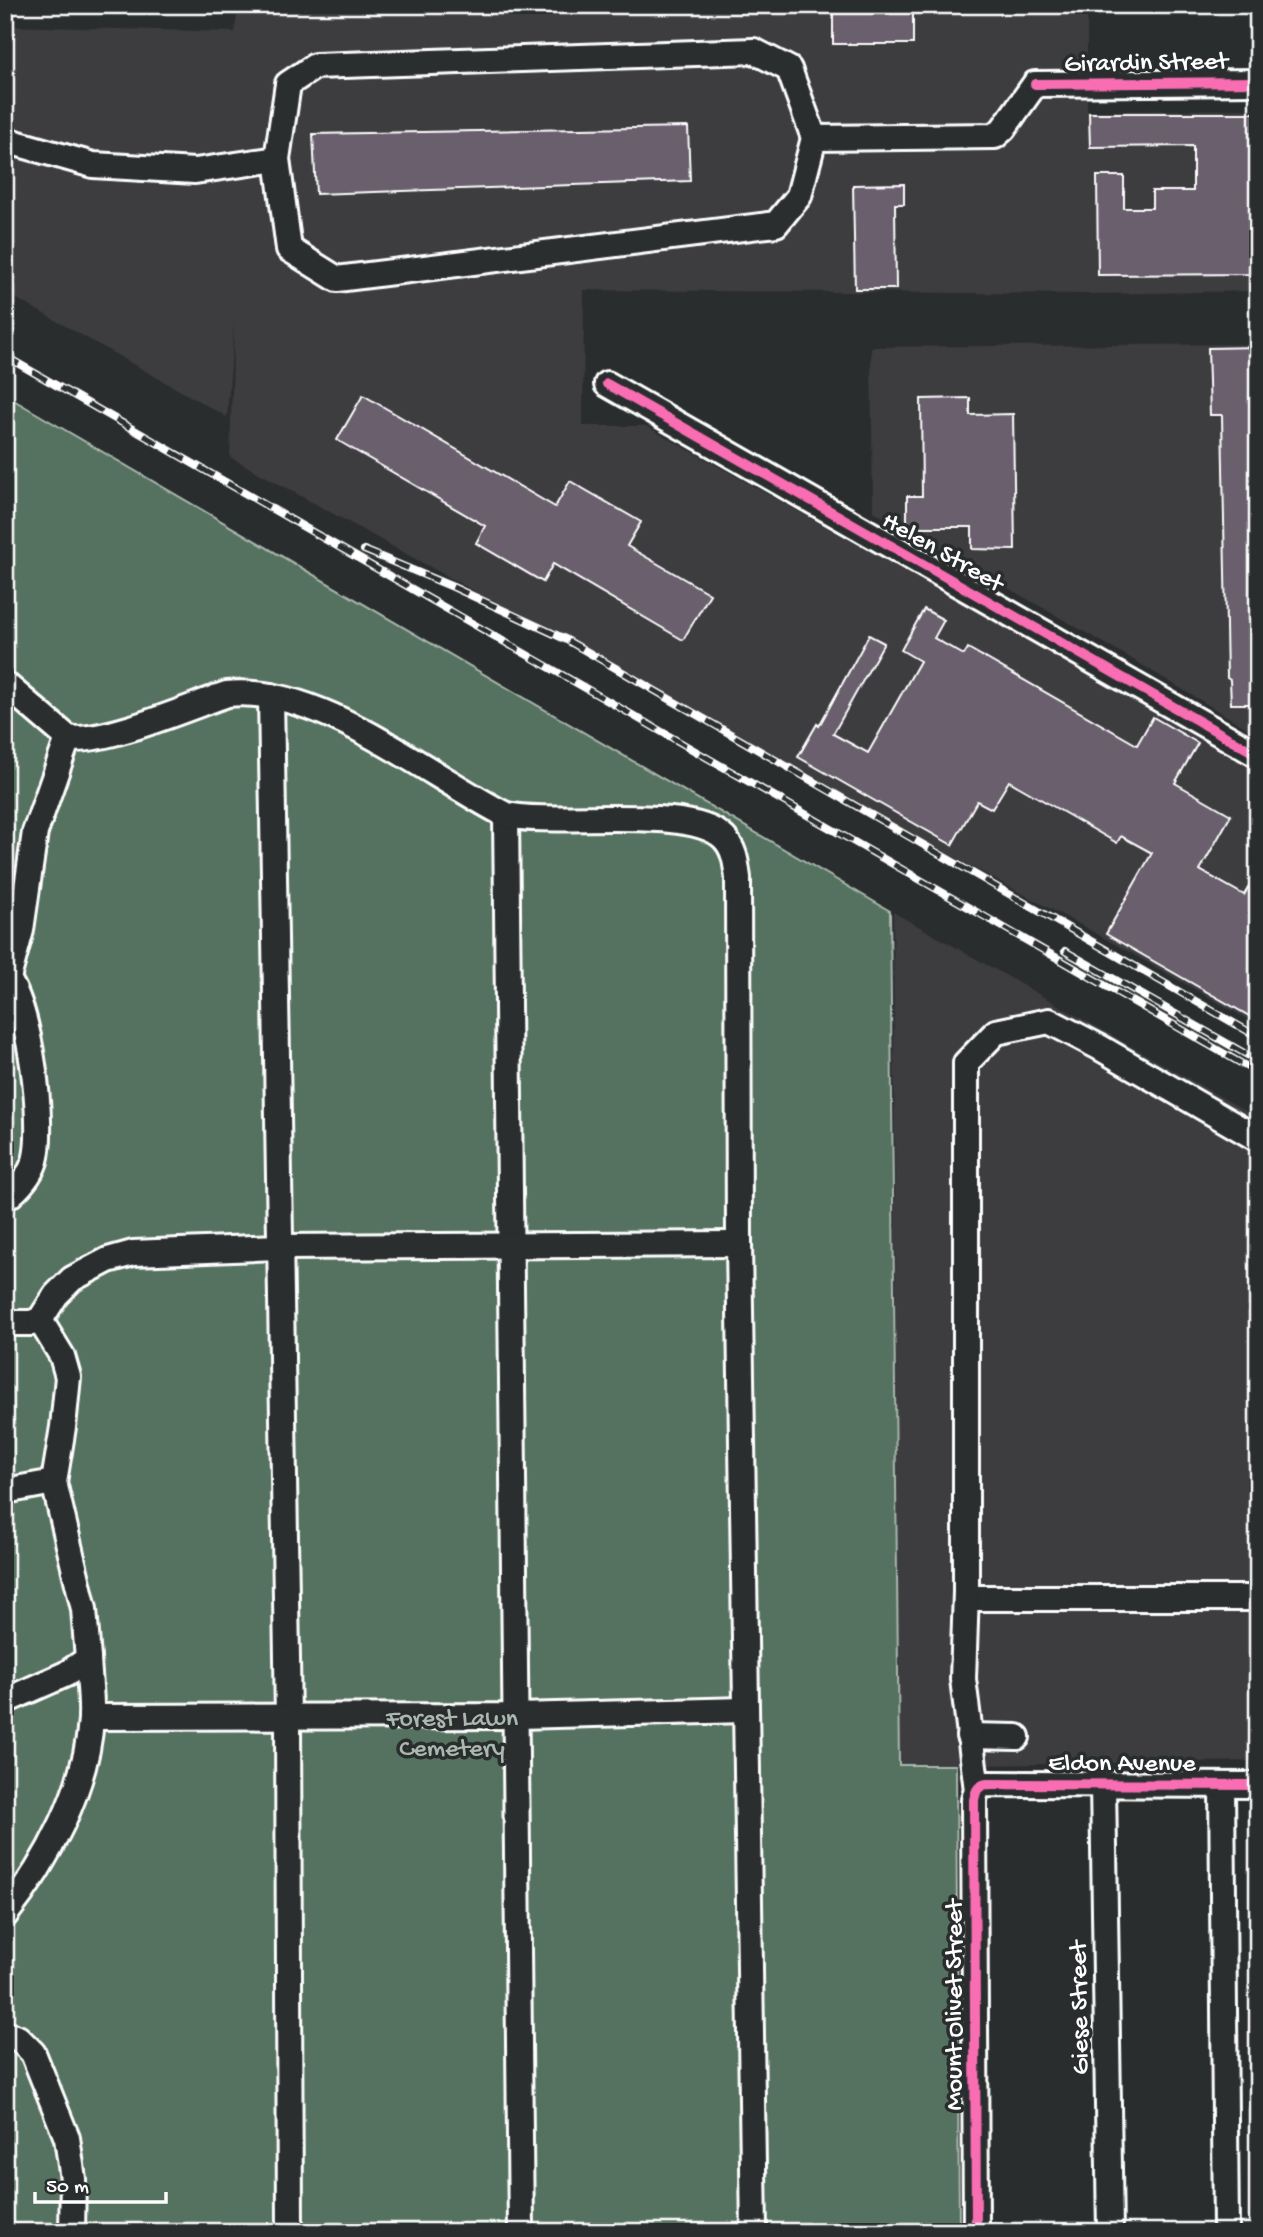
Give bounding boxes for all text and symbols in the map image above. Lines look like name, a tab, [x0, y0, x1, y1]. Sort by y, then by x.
street label: Girardin Street	[1064, 48, 1231, 81]
street label: Helen Street	[875, 507, 1010, 602]
park label: Forest Lawn Cemetery	[385, 1705, 519, 1766]
street label: Eldon Avenue	[1048, 1750, 1196, 1781]
street label: Mount Olivet Street	[941, 1897, 972, 2110]
street label: Giese Street	[1065, 1938, 1098, 2075]
scale bar	[35, 2160, 166, 2204]
text: 50 m	[46, 2176, 89, 2201]

